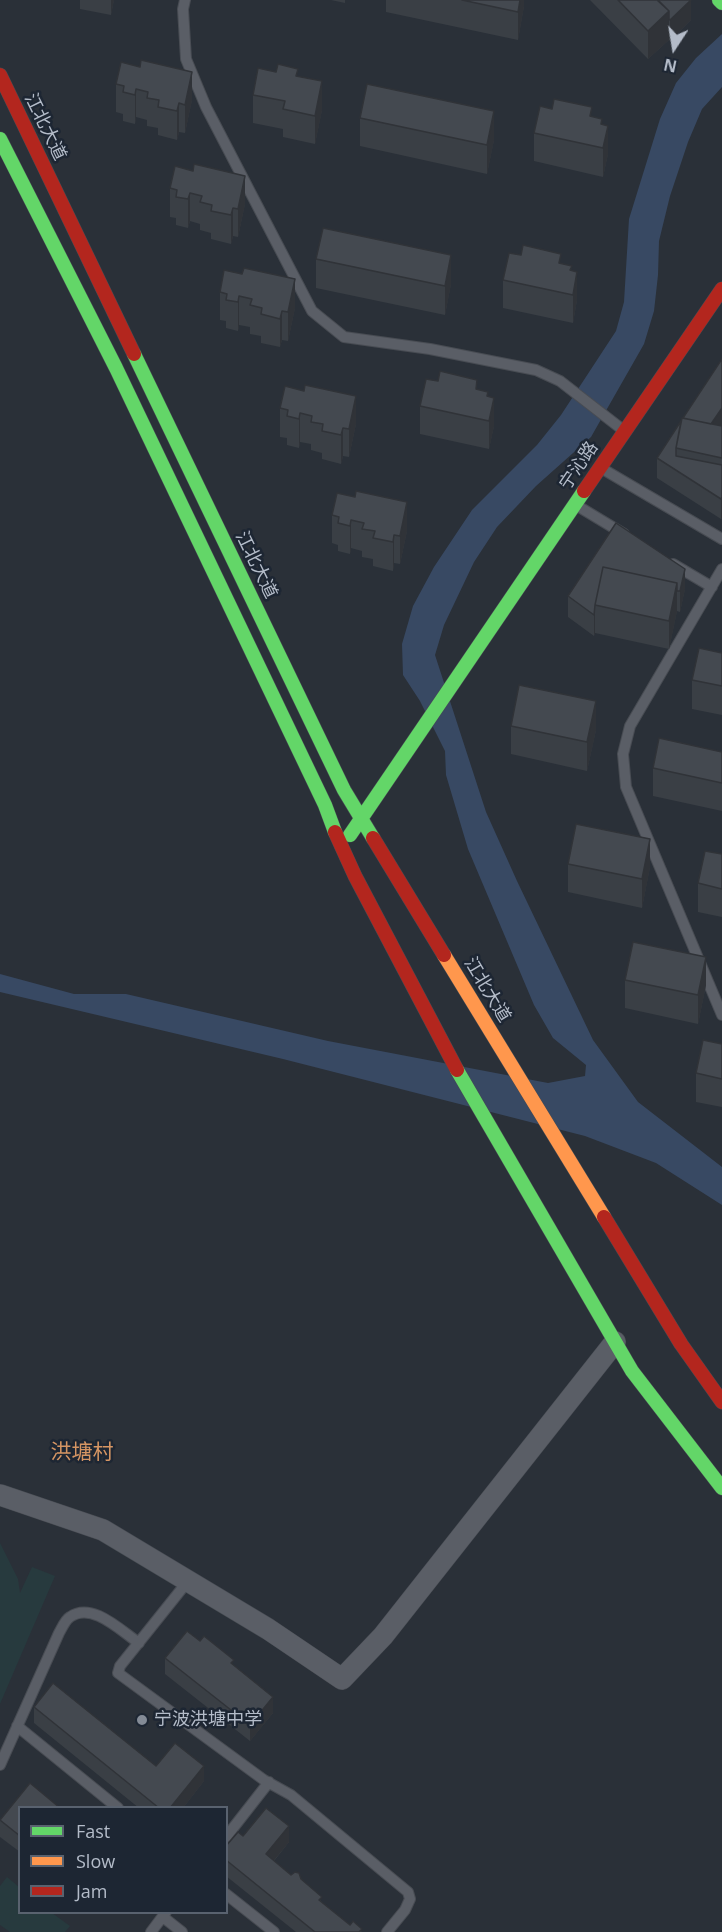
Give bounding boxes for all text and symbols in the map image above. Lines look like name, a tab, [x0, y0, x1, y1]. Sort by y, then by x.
north arrow	[644, 18, 704, 78]
text: N	[662, 53, 679, 78]
street label: 江北大道	[20, 90, 70, 164]
street label: 宁沁路	[555, 438, 603, 494]
street label: 江北大道	[231, 528, 281, 602]
street label: 江北大道	[459, 954, 515, 1026]
district label: 洪塘村	[51, 1440, 113, 1466]
place label: 宁波洪塘中学	[154, 1709, 262, 1731]
marker: 宁波洪塘中学	[135, 1713, 149, 1727]
legend	[18, 1806, 228, 1914]
text: Fast	[76, 1819, 110, 1843]
text: Slow	[76, 1849, 115, 1873]
text: Jam	[76, 1879, 108, 1903]

